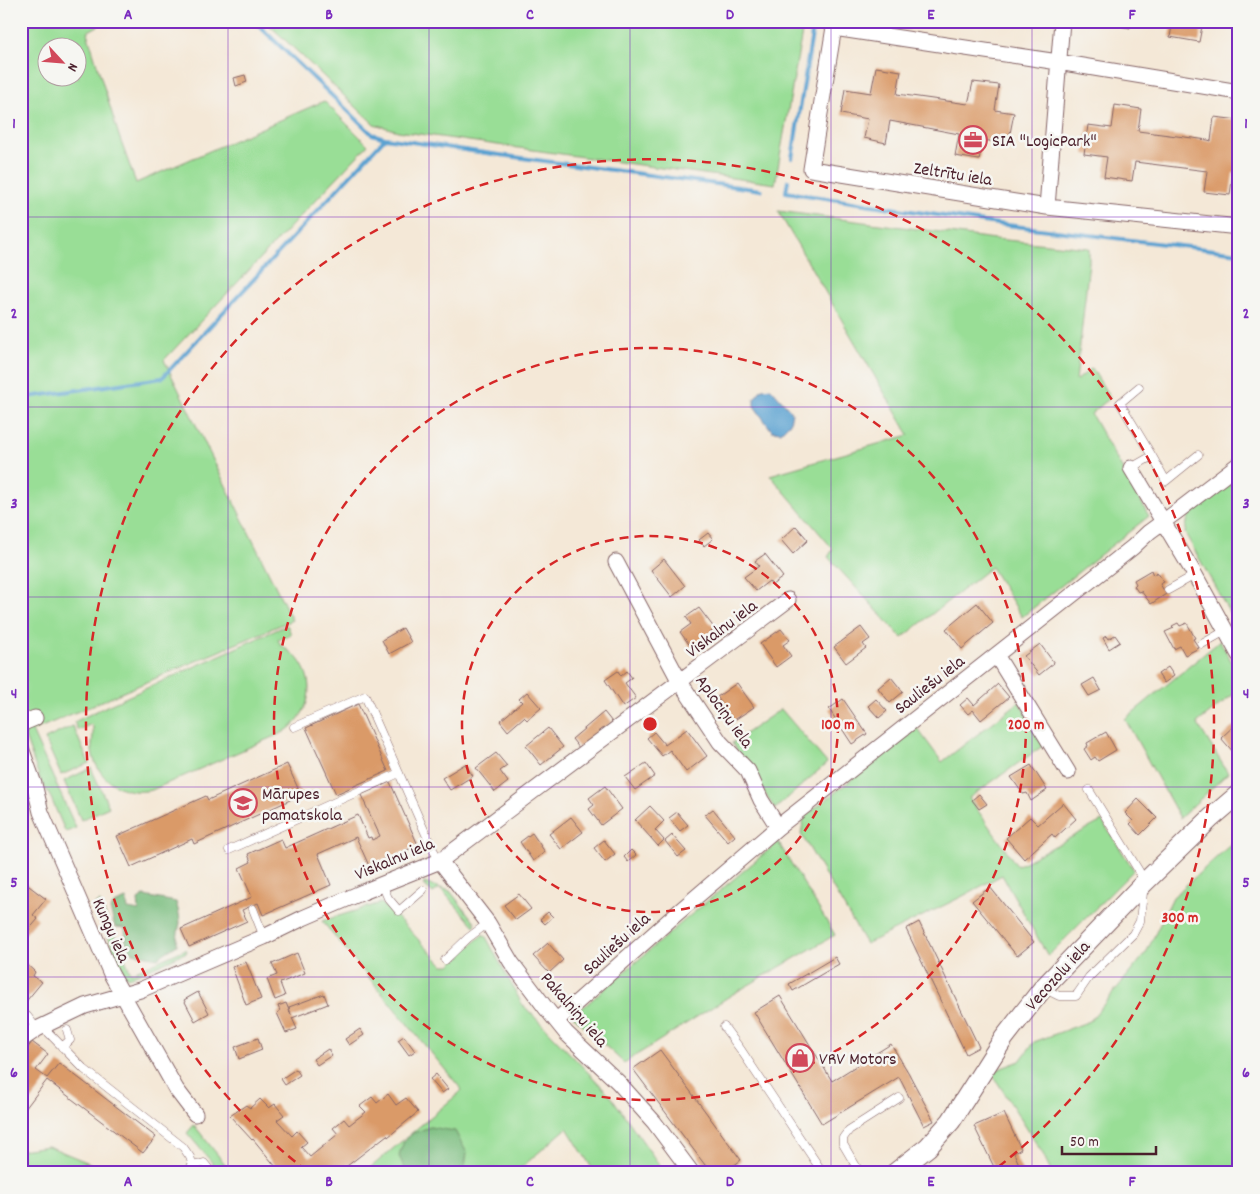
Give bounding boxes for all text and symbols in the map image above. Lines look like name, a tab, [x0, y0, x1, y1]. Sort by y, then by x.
text: A	[124, 4, 133, 27]
text: B	[325, 4, 333, 27]
text: C	[526, 4, 534, 27]
text: D	[726, 4, 735, 27]
text: E	[927, 4, 935, 27]
text: F	[1128, 4, 1136, 27]
north arrow	[38, 38, 88, 88]
text: N	[61, 59, 82, 74]
text: 1	[12, 113, 16, 136]
text: 1	[1244, 113, 1248, 136]
office icon: SIA "LogicPark"	[958, 125, 988, 155]
place label: SIA "LogicPark"	[992, 130, 1097, 155]
street label: Zeltrītu iela	[912, 157, 994, 194]
text: 2	[11, 303, 18, 326]
text: 2	[1243, 303, 1250, 326]
text: 3	[10, 493, 18, 516]
text: 3	[1242, 493, 1250, 516]
street label: Viskalnu iela	[682, 594, 764, 665]
street label: Sauliešu iela	[890, 650, 971, 721]
street label: Aplociņu iela	[688, 671, 758, 755]
text: 4	[11, 683, 17, 706]
text: 4	[1243, 683, 1249, 706]
centre of rings	[641, 715, 659, 733]
text: 100 m	[821, 715, 855, 737]
text: 200 m	[1008, 715, 1044, 737]
place label: Mārupes pamatskola	[262, 783, 342, 829]
school or university icon: Mārupes pamatskola	[228, 788, 258, 818]
street label: Viskalnu iela	[352, 832, 439, 888]
text: 5	[10, 872, 18, 895]
text: 5	[1242, 872, 1250, 895]
street label: Kungu iela	[84, 895, 135, 968]
street label: Sauliešu iela	[578, 907, 657, 982]
text: 300 m	[1162, 908, 1198, 930]
street label: Vecozolu iela	[1021, 936, 1098, 1017]
street label: Pakalniņu iela	[533, 968, 613, 1054]
shop icon: VRV Motors	[785, 1043, 815, 1073]
place label: VRV Motors	[819, 1048, 897, 1073]
text: 6	[10, 1062, 18, 1085]
text: 6	[1242, 1062, 1250, 1085]
scale bar	[1062, 1124, 1156, 1156]
text: 50 m	[1070, 1132, 1099, 1154]
text: A	[124, 1171, 133, 1194]
text: B	[325, 1171, 333, 1194]
text: C	[526, 1171, 534, 1194]
text: D	[726, 1171, 735, 1194]
text: E	[927, 1171, 935, 1194]
text: F	[1128, 1171, 1136, 1194]

